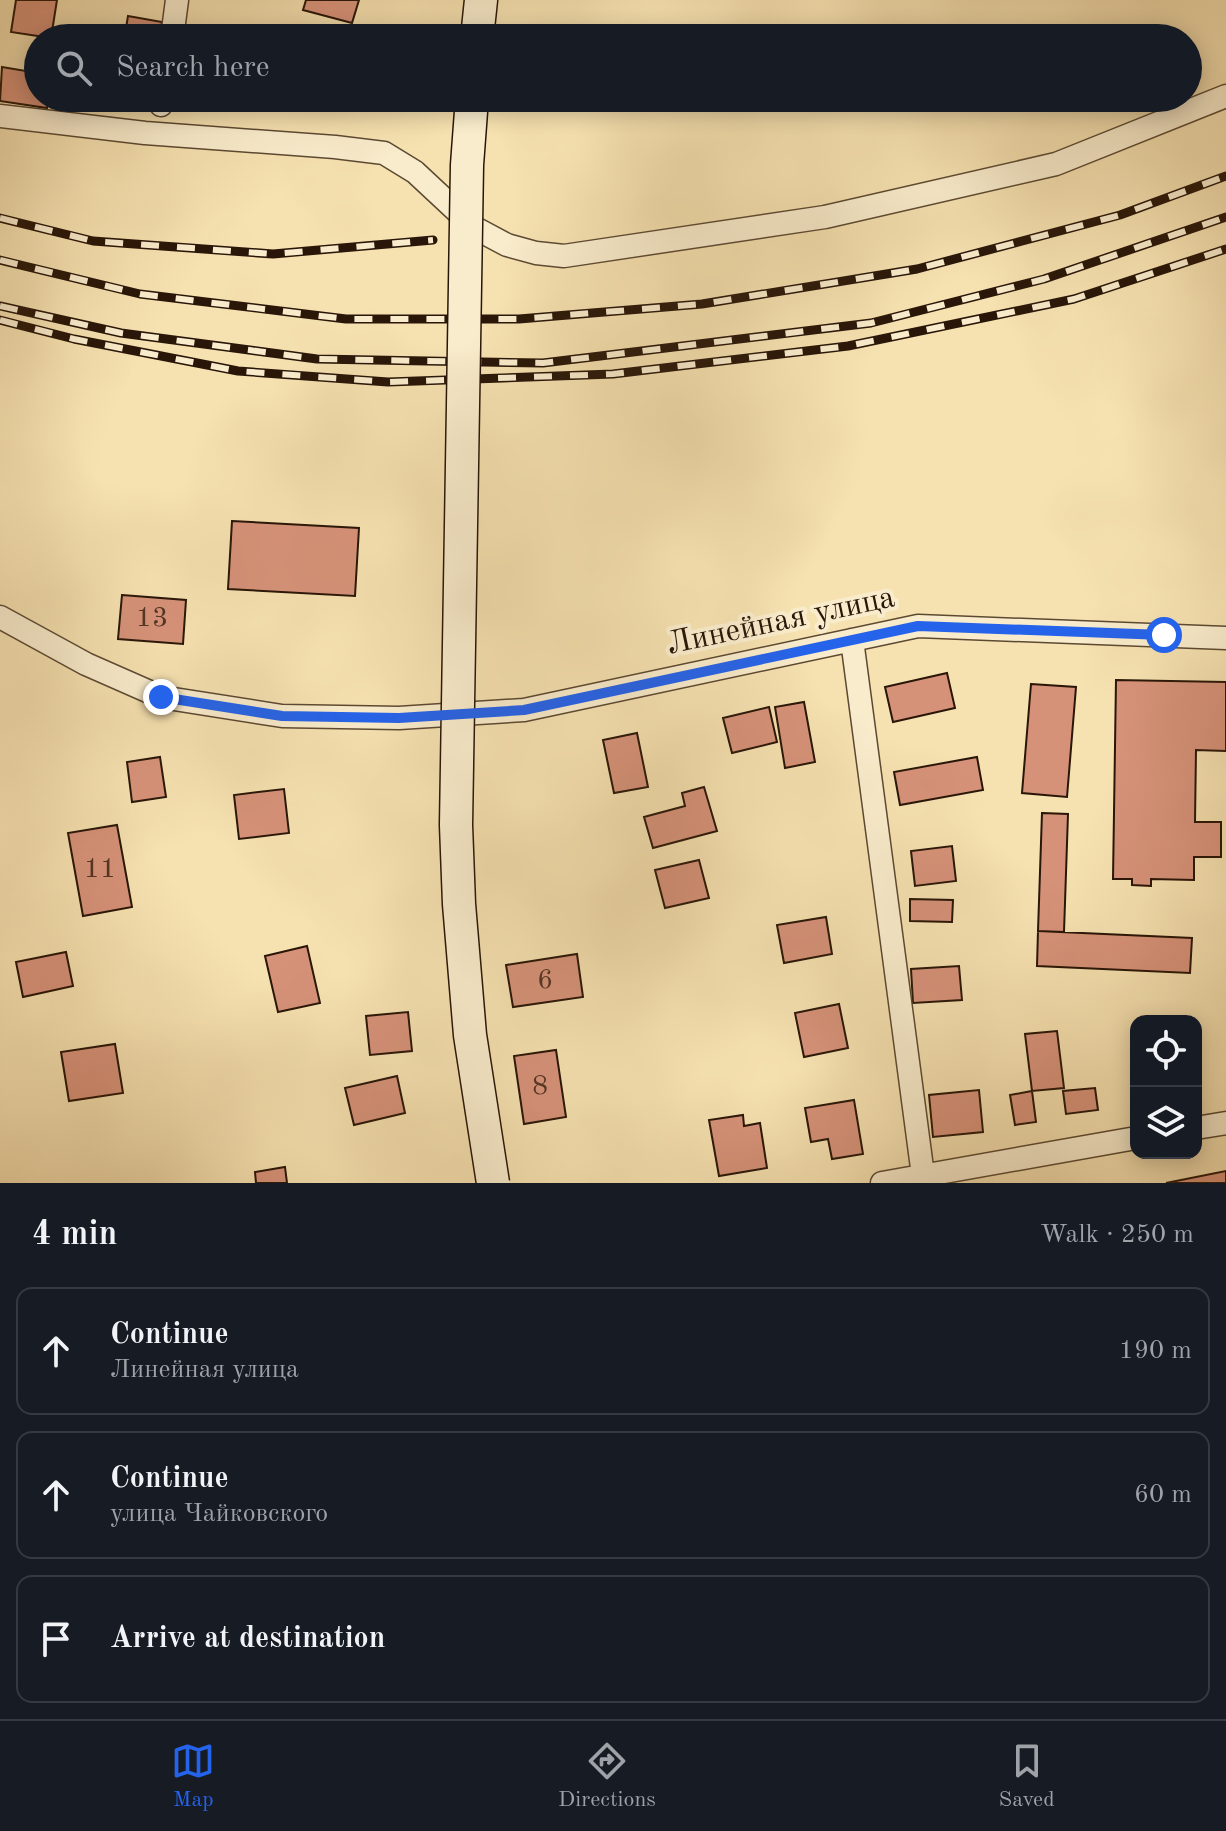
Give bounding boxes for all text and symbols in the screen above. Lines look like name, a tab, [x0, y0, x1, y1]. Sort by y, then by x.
search box	[24, 24, 1202, 112]
icon: search	[52, 46, 96, 90]
text: Search here	[116, 53, 270, 83]
street label: Линейная улица	[664, 582, 898, 662]
house number: 13	[136, 605, 168, 633]
route start	[1146, 617, 1182, 653]
route end	[143, 679, 179, 715]
house number: 11	[84, 856, 116, 884]
house number: 6	[537, 967, 553, 995]
map controls	[1130, 1015, 1202, 1159]
button: locate	[1130, 1015, 1202, 1087]
house number: 8	[532, 1073, 548, 1101]
button: layers	[1130, 1087, 1202, 1159]
text: 4 min	[32, 1218, 117, 1252]
text: Walk · 250 m	[1040, 1222, 1194, 1248]
text: Continue	[110, 1320, 229, 1350]
icon: ahead	[34, 1329, 78, 1373]
text: 190 m	[1119, 1338, 1192, 1364]
text: Линейная улица	[110, 1357, 299, 1383]
text: Continue	[110, 1464, 229, 1494]
icon: ahead	[34, 1473, 78, 1517]
text: 60 m	[1134, 1482, 1192, 1508]
text: улица Чайковского	[110, 1501, 328, 1527]
icon: arrive	[34, 1617, 78, 1661]
text: Arrive at destination	[110, 1624, 385, 1654]
tab: Map	[171, 1739, 215, 1814]
tab: Directions	[558, 1739, 656, 1814]
tab: Saved	[999, 1739, 1055, 1814]

